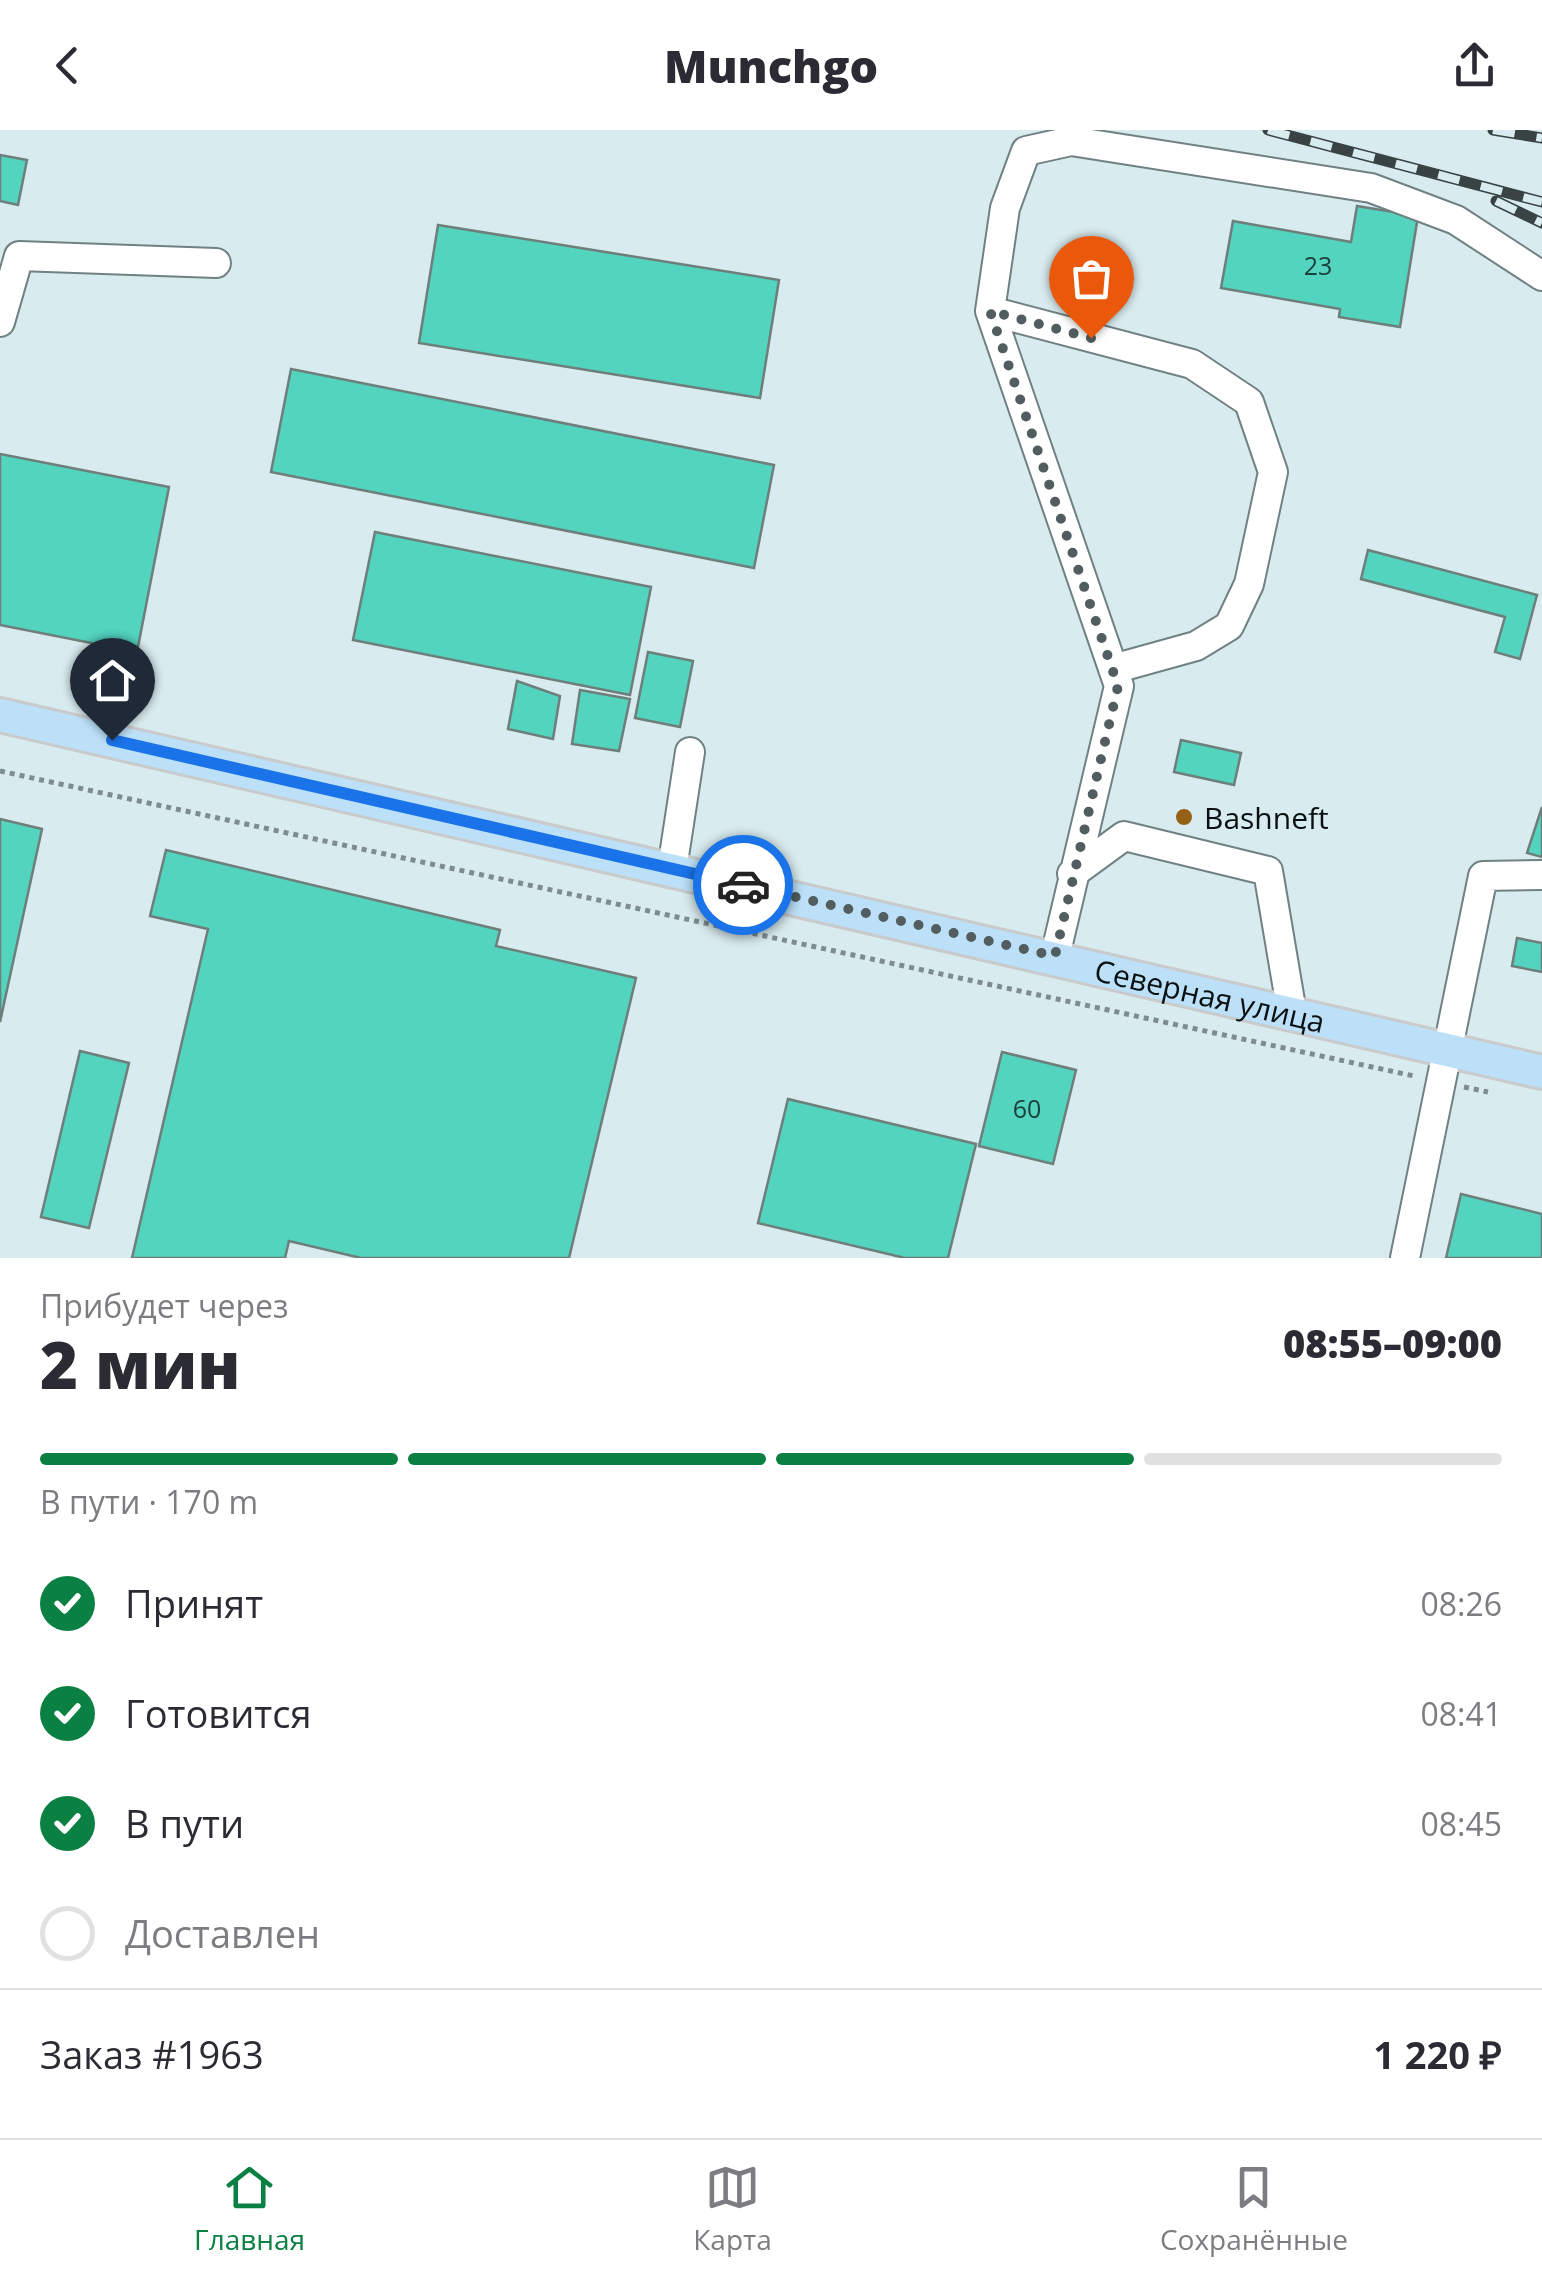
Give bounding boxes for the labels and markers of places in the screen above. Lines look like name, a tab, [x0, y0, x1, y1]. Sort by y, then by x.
pin	[1049, 236, 1134, 339]
pin	[70, 638, 155, 741]
place label: Bashneft	[1204, 797, 1329, 838]
marker: Bashneft	[1173, 806, 1195, 828]

